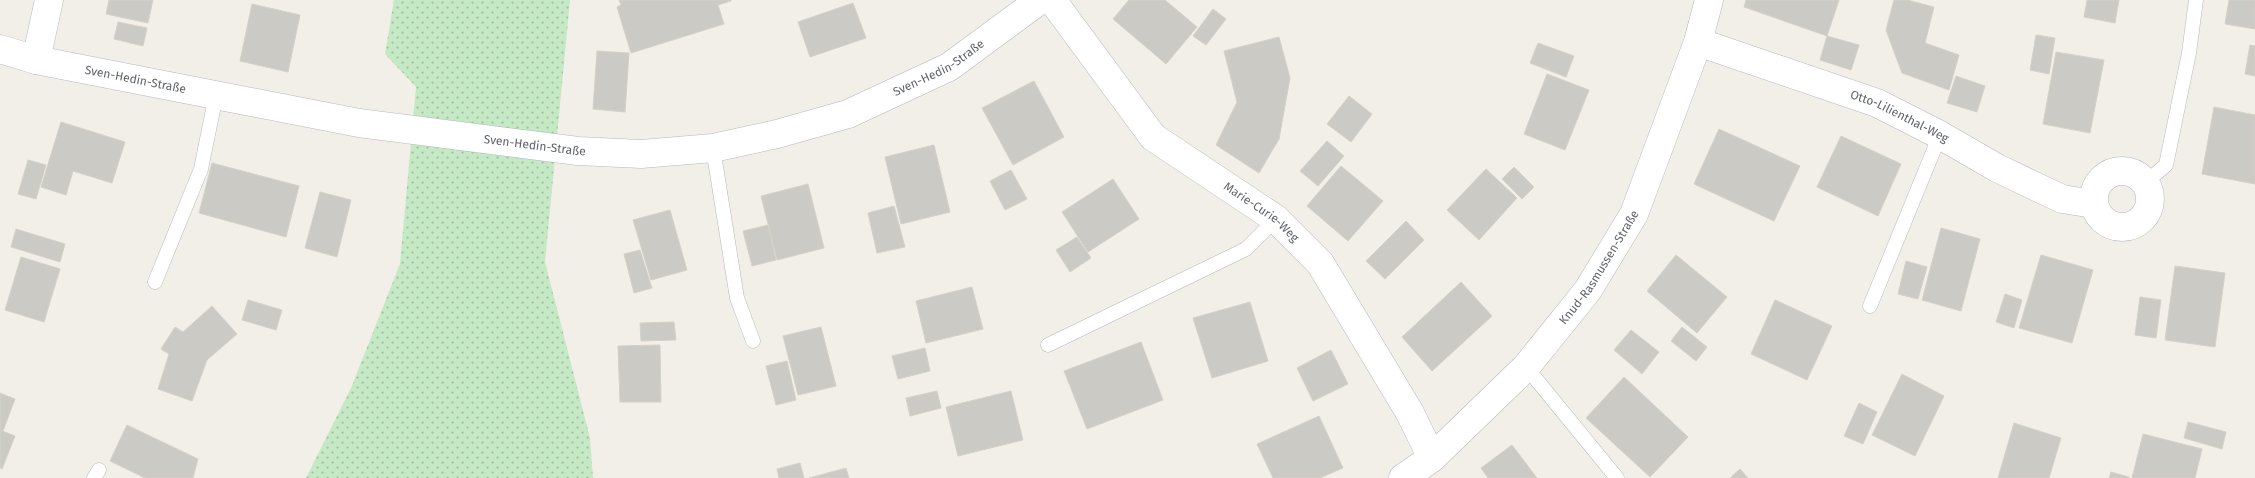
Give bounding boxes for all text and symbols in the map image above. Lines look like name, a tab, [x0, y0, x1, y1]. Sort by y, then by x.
street label: Sven-Hedin-Straße	[891, 37, 987, 99]
street label: Sven-Hedin-Straße	[84, 63, 187, 96]
street label: Otto-Lilienthal-Weg	[1849, 87, 1952, 146]
street label: Sven-Hedin-Straße	[483, 132, 586, 158]
street label: Marie-Curie-Weg	[1221, 179, 1302, 245]
street label: Knud-Rasmussen-Straße	[1556, 208, 1642, 327]

